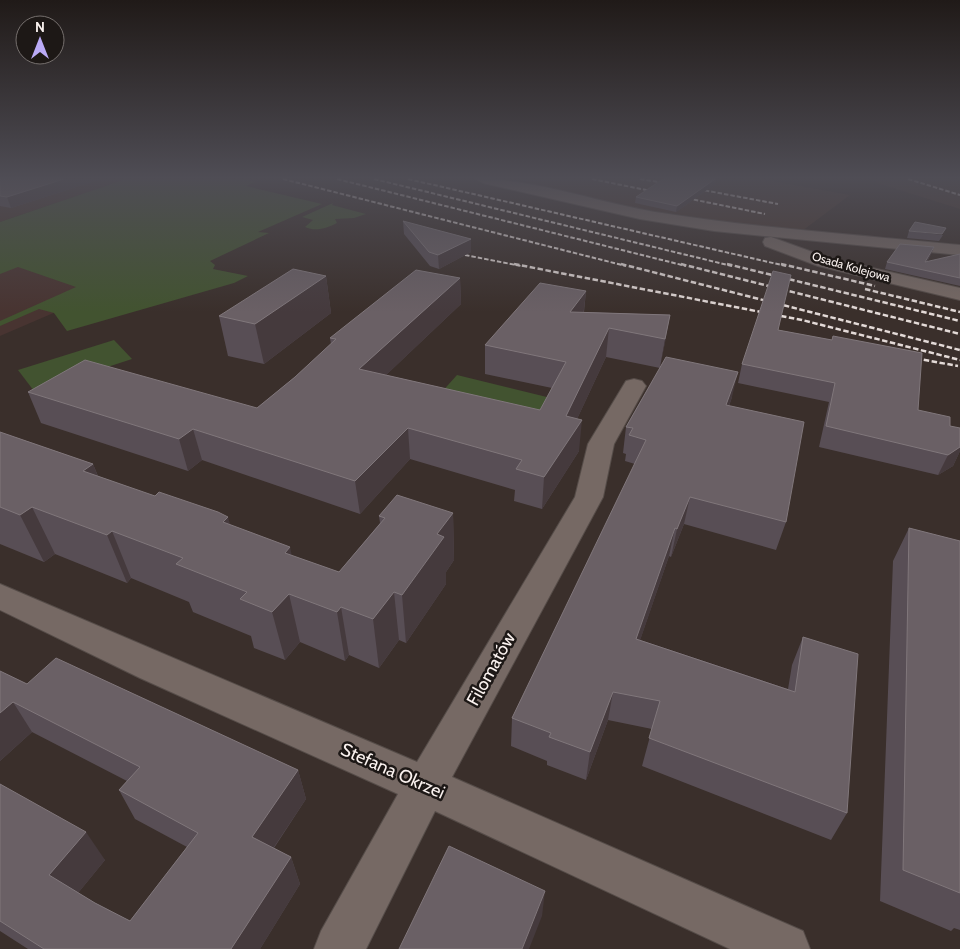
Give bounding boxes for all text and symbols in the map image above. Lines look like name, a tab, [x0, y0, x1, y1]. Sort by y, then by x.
north arrow	[15, 15, 65, 65]
text: N	[35, 18, 45, 36]
street label: Osada Kolejowa	[810, 248, 892, 285]
street label: Filomatów	[462, 629, 520, 709]
street label: Stefana Okrzei	[338, 738, 448, 804]

